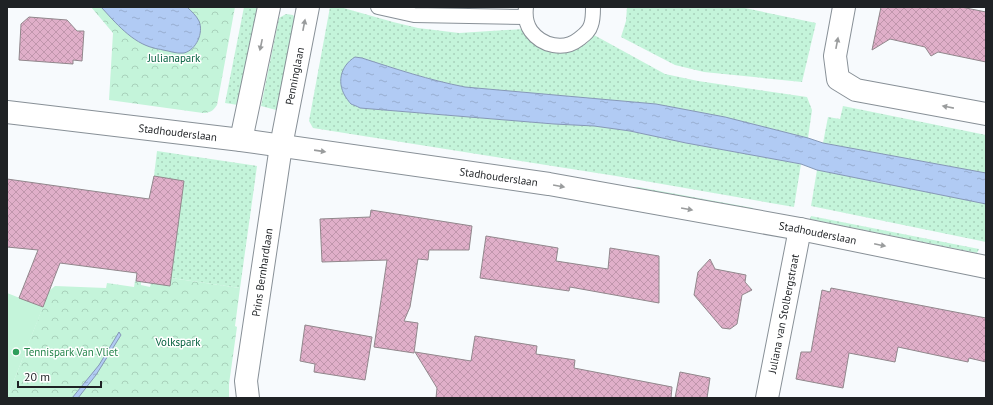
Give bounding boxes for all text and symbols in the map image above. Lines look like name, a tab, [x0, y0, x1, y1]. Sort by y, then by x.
one-way arrow	[302, 19, 308, 31]
one-way arrow	[835, 37, 841, 49]
one-way arrow	[257, 39, 263, 51]
street label: Penninglaan	[282, 46, 307, 106]
park label: Julianapark	[147, 51, 201, 65]
one-way arrow	[942, 104, 954, 110]
street label: Stadhouderslaan	[138, 121, 218, 144]
one-way arrow	[314, 148, 326, 154]
street label: Stadhouderslaan	[459, 164, 539, 189]
one-way arrow	[553, 183, 565, 189]
one-way arrow	[681, 206, 693, 212]
street label: Stadhouderslaan	[778, 218, 858, 247]
street label: Prins Bernhardlaan	[249, 227, 276, 317]
one-way arrow	[874, 242, 886, 248]
street label: Juliana van Stolbergstraat	[765, 252, 802, 376]
park label: Volkspark	[154, 335, 201, 349]
place label: Tennispark Van Vliet	[24, 345, 118, 359]
marker: Tennispark Van Vliet	[11, 347, 21, 357]
scale bar	[18, 363, 101, 389]
text: 20 m	[24, 369, 50, 384]

